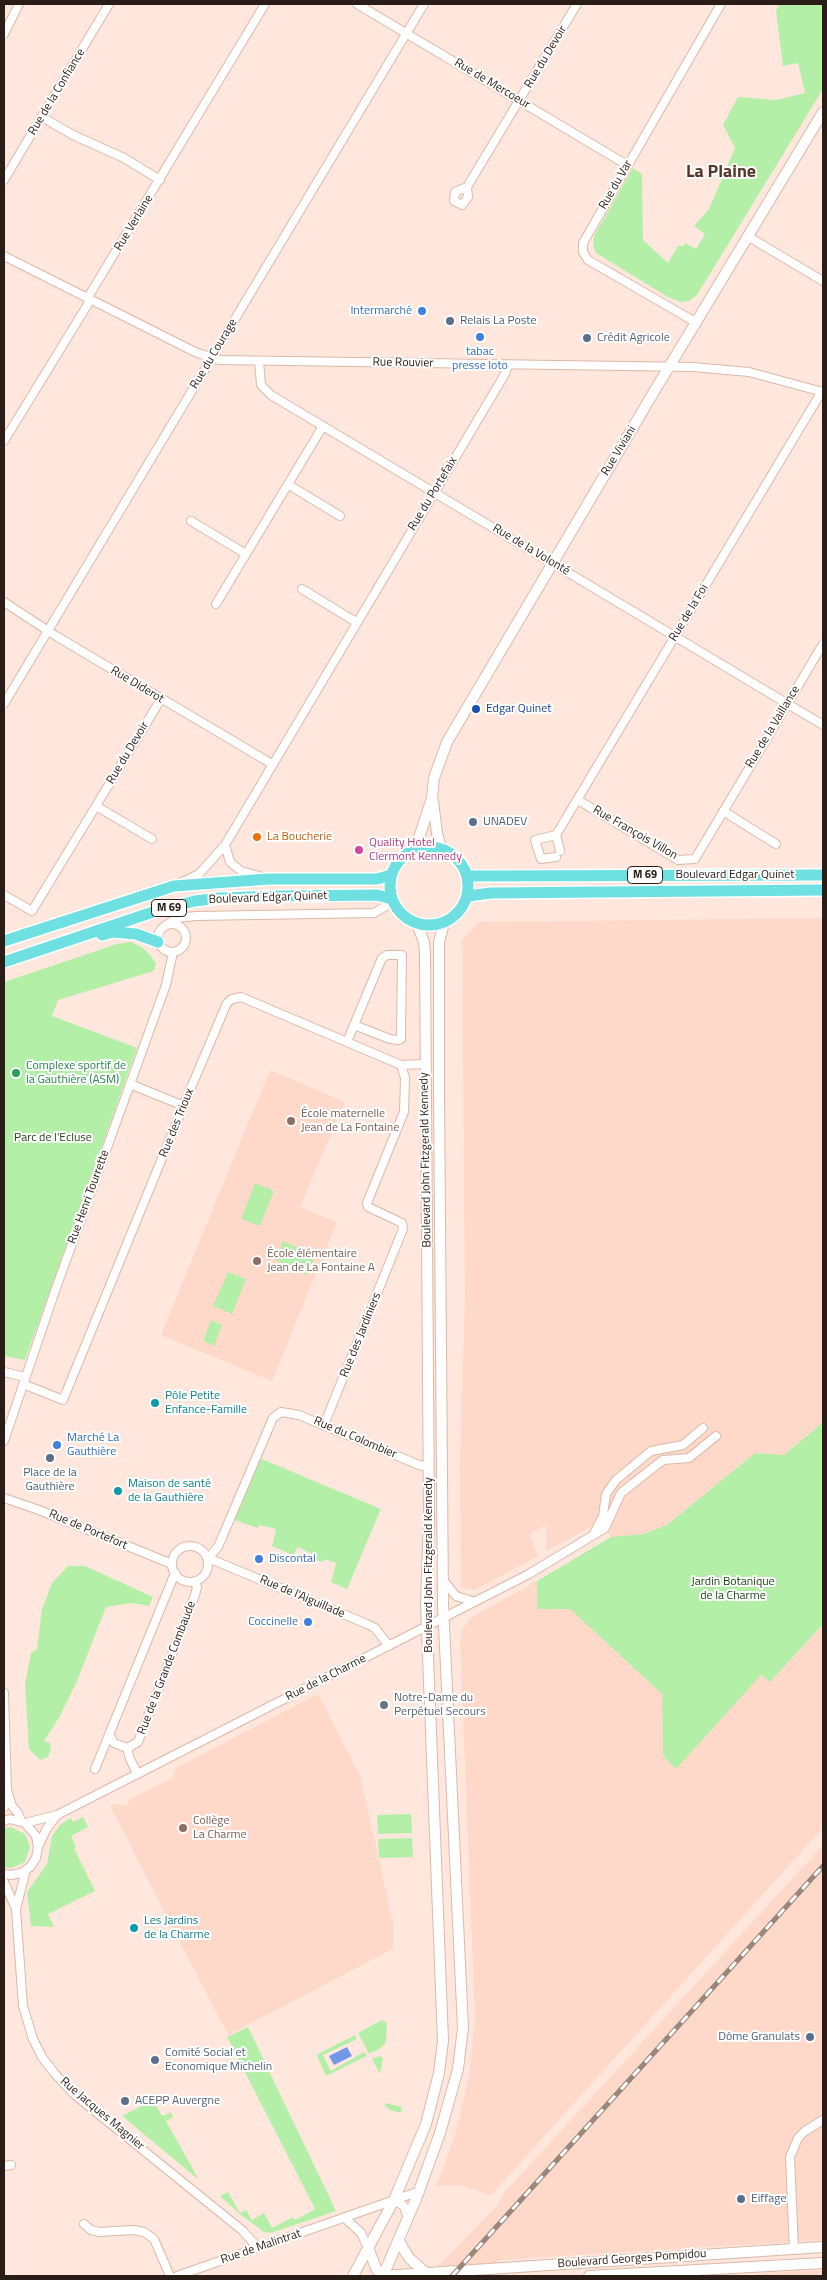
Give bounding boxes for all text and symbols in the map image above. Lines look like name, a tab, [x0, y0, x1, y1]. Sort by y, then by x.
street label: Rue du Devoir	[522, 23, 570, 91]
street label: Rue de la Confiance	[25, 46, 89, 138]
street label: Rue de Mercoeur	[452, 56, 532, 112]
street label: Rue du Var	[596, 158, 636, 212]
district label: La Plaine	[686, 162, 756, 184]
street label: Rue Verlaine	[112, 192, 156, 254]
place label: Intermarché	[350, 304, 412, 318]
marker: Intermarché	[416, 305, 428, 317]
place label: Relais La Poste	[460, 314, 537, 328]
marker: Relais La Poste	[444, 315, 456, 327]
street label: Rue du Courage	[187, 316, 241, 392]
marker: tabac presse loto	[474, 331, 486, 343]
place label: Crédit Agricole	[597, 331, 670, 345]
marker: Crédit Agricole	[581, 332, 593, 344]
place label: tabac presse loto	[452, 345, 508, 373]
street label: Rue Rouvier	[372, 355, 434, 371]
street label: Rue Viviani	[599, 423, 639, 479]
street label: Rue du Portefaix	[405, 454, 461, 534]
street label: Rue de la Volonté	[490, 521, 572, 579]
street label: Rue de la Foi	[666, 582, 712, 644]
street label: Rue Diderot	[108, 663, 166, 707]
street label: Rue de la Vaillance	[743, 683, 803, 771]
place label: Edgar Quinet	[486, 702, 551, 716]
marker: Edgar Quinet	[470, 703, 482, 715]
street label: Rue du Devoir	[104, 719, 152, 787]
street label: Rue François Villon	[590, 803, 680, 863]
place label: UNADEV	[483, 815, 527, 829]
marker: UNADEV	[467, 816, 479, 828]
place label: La Boucherie	[267, 830, 332, 844]
marker: La Boucherie	[251, 831, 263, 843]
place label: Quality Hotel Clermont Kennedy	[369, 836, 462, 864]
marker: Quality Hotel Clermont Kennedy	[353, 844, 365, 856]
road number: M 69	[628, 866, 662, 884]
street label: Boulevard Edgar Quinet	[676, 868, 794, 882]
street label: Boulevard Edgar Quinet	[208, 889, 328, 907]
road number: M 69	[152, 900, 186, 916]
place label: Complexe sportif de la Gauthière (ASM)	[26, 1059, 126, 1087]
marker: Complexe sportif de la Gauthière (ASM)	[10, 1067, 22, 1079]
street label: Boulevard John Fitzgerald Kennedy	[417, 1072, 435, 1248]
street label: Rue des Trioux	[157, 1086, 197, 1160]
place label: École maternelle Jean de La Fontaine	[301, 1107, 399, 1135]
marker: École maternelle Jean de La Fontaine	[285, 1115, 297, 1127]
park label: Parc de l'Ecluse	[14, 1131, 92, 1145]
street label: Rue Henri Tourrette	[65, 1148, 113, 1246]
place label: École élémentaire Jean de La Fontaine A	[267, 1247, 375, 1275]
marker: École élémentaire Jean de La Fontaine A	[251, 1255, 263, 1267]
street label: Rue des Jardiniers	[337, 1290, 385, 1380]
place label: Pôle Petite Enfance-Famille	[165, 1389, 247, 1417]
marker: Pôle Petite Enfance-Famille	[149, 1397, 161, 1409]
street label: Rue du Colombier	[311, 1414, 399, 1462]
place label: Marché La Gauthière	[67, 1431, 119, 1459]
marker: Marché La Gauthière	[51, 1439, 63, 1451]
marker: Place de la Gauthière	[44, 1452, 56, 1464]
place label: Place de la Gauthière	[23, 1466, 77, 1494]
place label: Maison de santé de la Gauthière	[128, 1477, 211, 1505]
street label: Boulevard John Fitzgerald Kennedy	[422, 1477, 436, 1653]
marker: Maison de santé de la Gauthière	[112, 1485, 124, 1497]
street label: Rue de Portefort	[47, 1507, 129, 1553]
place label: Discontal	[269, 1552, 316, 1566]
marker: Discontal	[253, 1553, 265, 1565]
street label: Rue de l'Aiguillade	[257, 1573, 347, 1621]
park label: Jardin Botanique de la Charme	[691, 1575, 775, 1603]
street label: Rue de la Grande Combaude	[135, 1599, 199, 1737]
place label: Coccinelle	[248, 1615, 298, 1629]
marker: Coccinelle	[302, 1616, 314, 1628]
street label: Rue de la Charme	[283, 1652, 369, 1704]
place label: Notre-Dame du Perpétuel Secours	[394, 1691, 486, 1719]
marker: Notre-Dame du Perpétuel Secours	[378, 1699, 390, 1711]
place label: Collège La Charme	[193, 1814, 247, 1842]
marker: Collège La Charme	[177, 1822, 189, 1834]
place label: Les Jardins de la Charme	[144, 1914, 210, 1942]
marker: Les Jardins de la Charme	[128, 1922, 140, 1934]
place label: Dôme Granulats	[718, 2030, 800, 2044]
marker: Dôme Granulats	[804, 2031, 816, 2043]
place label: Comité Social et Economique Michelin	[165, 2046, 272, 2074]
marker: Comité Social et Economique Michelin	[149, 2054, 161, 2066]
street label: Rue Jacques Magnier	[57, 2075, 147, 2153]
place label: ACEPP Auvergne	[135, 2094, 220, 2108]
marker: ACEPP Auvergne	[119, 2095, 131, 2107]
place label: Eiffage	[751, 2192, 786, 2206]
marker: Eiffage	[735, 2193, 747, 2205]
street label: Rue de Malintrat	[219, 2227, 303, 2267]
street label: Boulevard Georges Pompidou	[557, 2247, 707, 2271]

